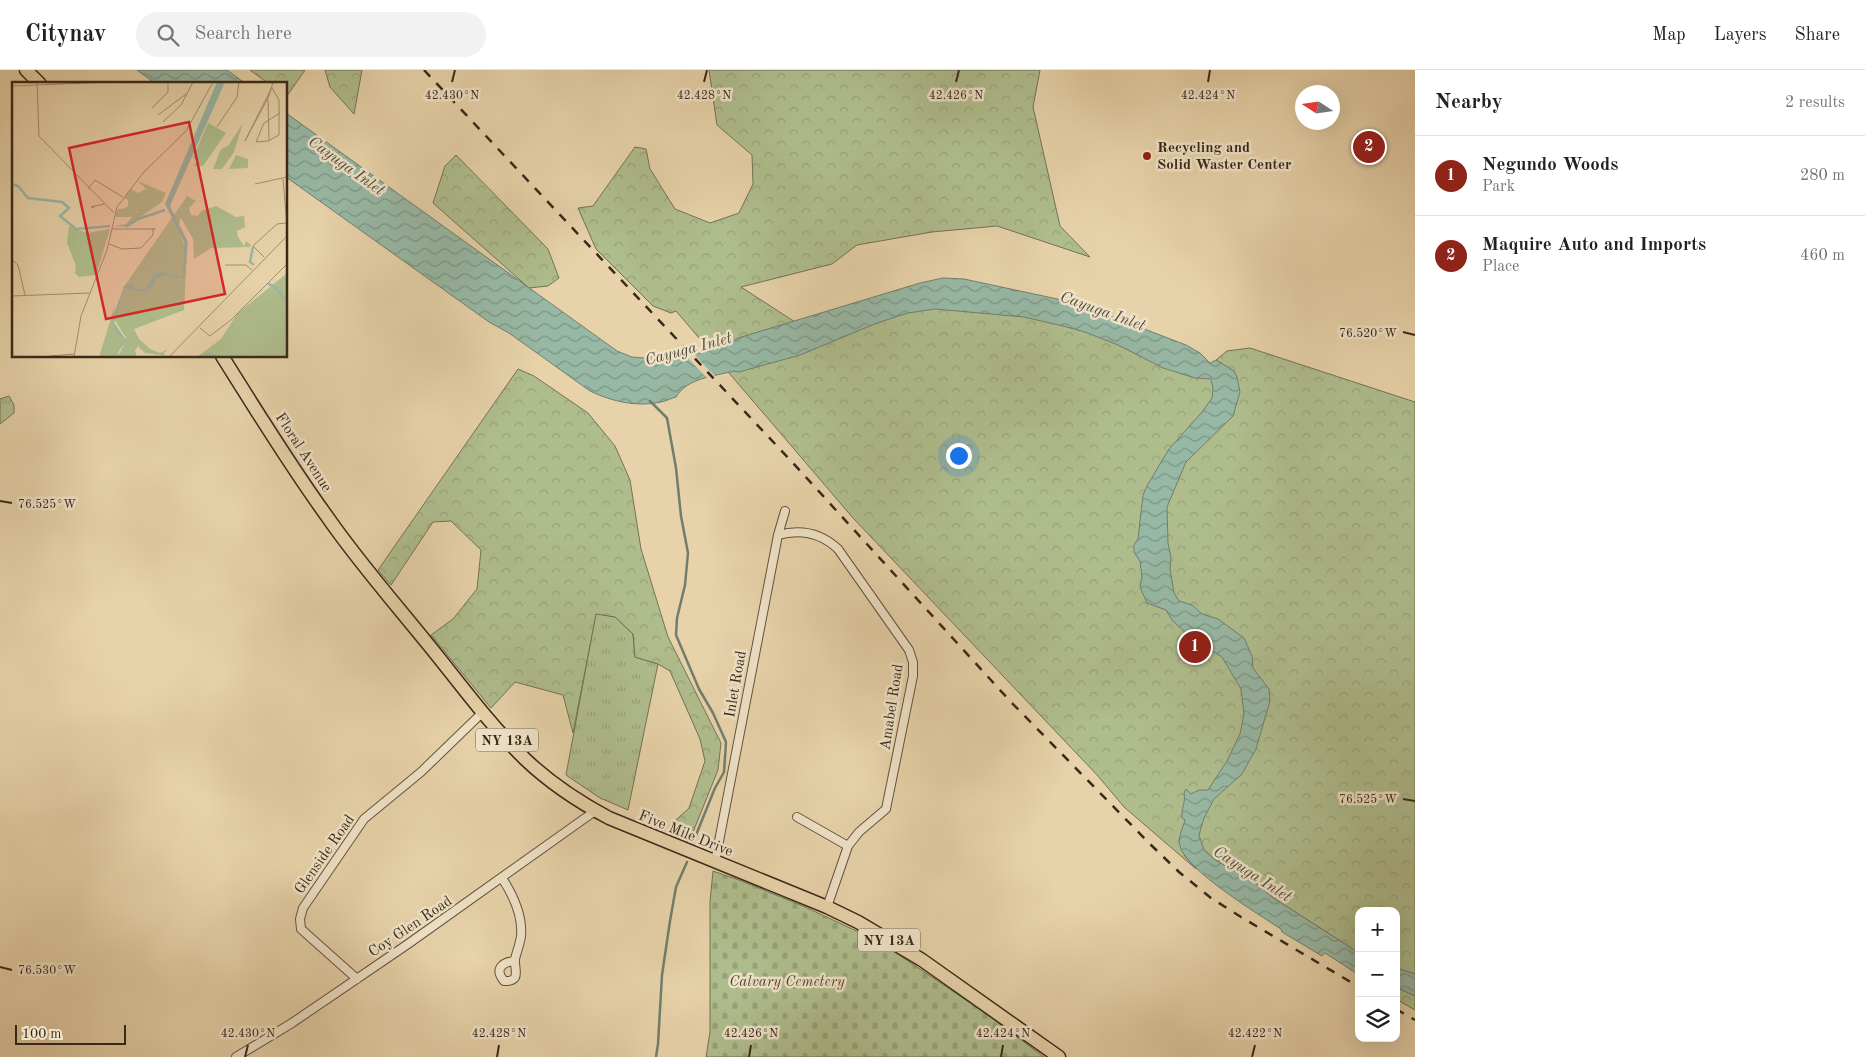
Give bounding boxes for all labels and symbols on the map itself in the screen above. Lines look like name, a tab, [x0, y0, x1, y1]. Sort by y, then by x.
inset map	[12, 82, 288, 358]
north arrow	[1295, 85, 1340, 130]
text: 42.430°N	[425, 90, 479, 102]
text: 42.428°N	[677, 90, 731, 102]
text: 42.426°N	[929, 90, 983, 102]
text: 42.424°N	[1181, 90, 1235, 102]
pin: 2	[1353, 128, 1385, 166]
water label: Cayuga Inlet	[305, 134, 387, 200]
place label: Recycling and Solid Waster Center	[1157, 141, 1292, 173]
marker: Recycling and Solid Waster Center	[1141, 150, 1153, 162]
water label: Cayuga Inlet	[1058, 289, 1148, 335]
text: 76.520°W	[1339, 327, 1397, 340]
water label: Cayuga Inlet	[643, 330, 735, 369]
street label: Floral Avenue	[272, 411, 334, 495]
your location	[946, 443, 972, 469]
text: 76.525°W	[18, 498, 76, 511]
pin: 1	[1179, 628, 1211, 666]
street label: Inlet Road	[723, 649, 750, 719]
street label: Amabel Road	[878, 663, 907, 751]
road number: NY 13A	[476, 728, 538, 752]
text: 76.525°W	[1339, 793, 1397, 806]
street label: Five Mile Drive	[636, 809, 735, 860]
street label: Glenside Road	[292, 812, 358, 897]
water label: Cayuga Inlet	[1210, 844, 1294, 906]
street label: Coy Glen Road	[366, 894, 455, 961]
road number: NY 13A	[858, 928, 920, 952]
text: 76.530°W	[18, 964, 76, 977]
park label: Calvary Cemetery	[729, 975, 845, 990]
scale bar	[15, 1022, 126, 1045]
text: 42.430°N	[221, 1028, 275, 1040]
text: 42.428°N	[472, 1028, 526, 1040]
text: 42.426°N	[724, 1028, 778, 1040]
text: 42.424°N	[976, 1028, 1030, 1040]
text: 42.422°N	[1228, 1028, 1282, 1040]

